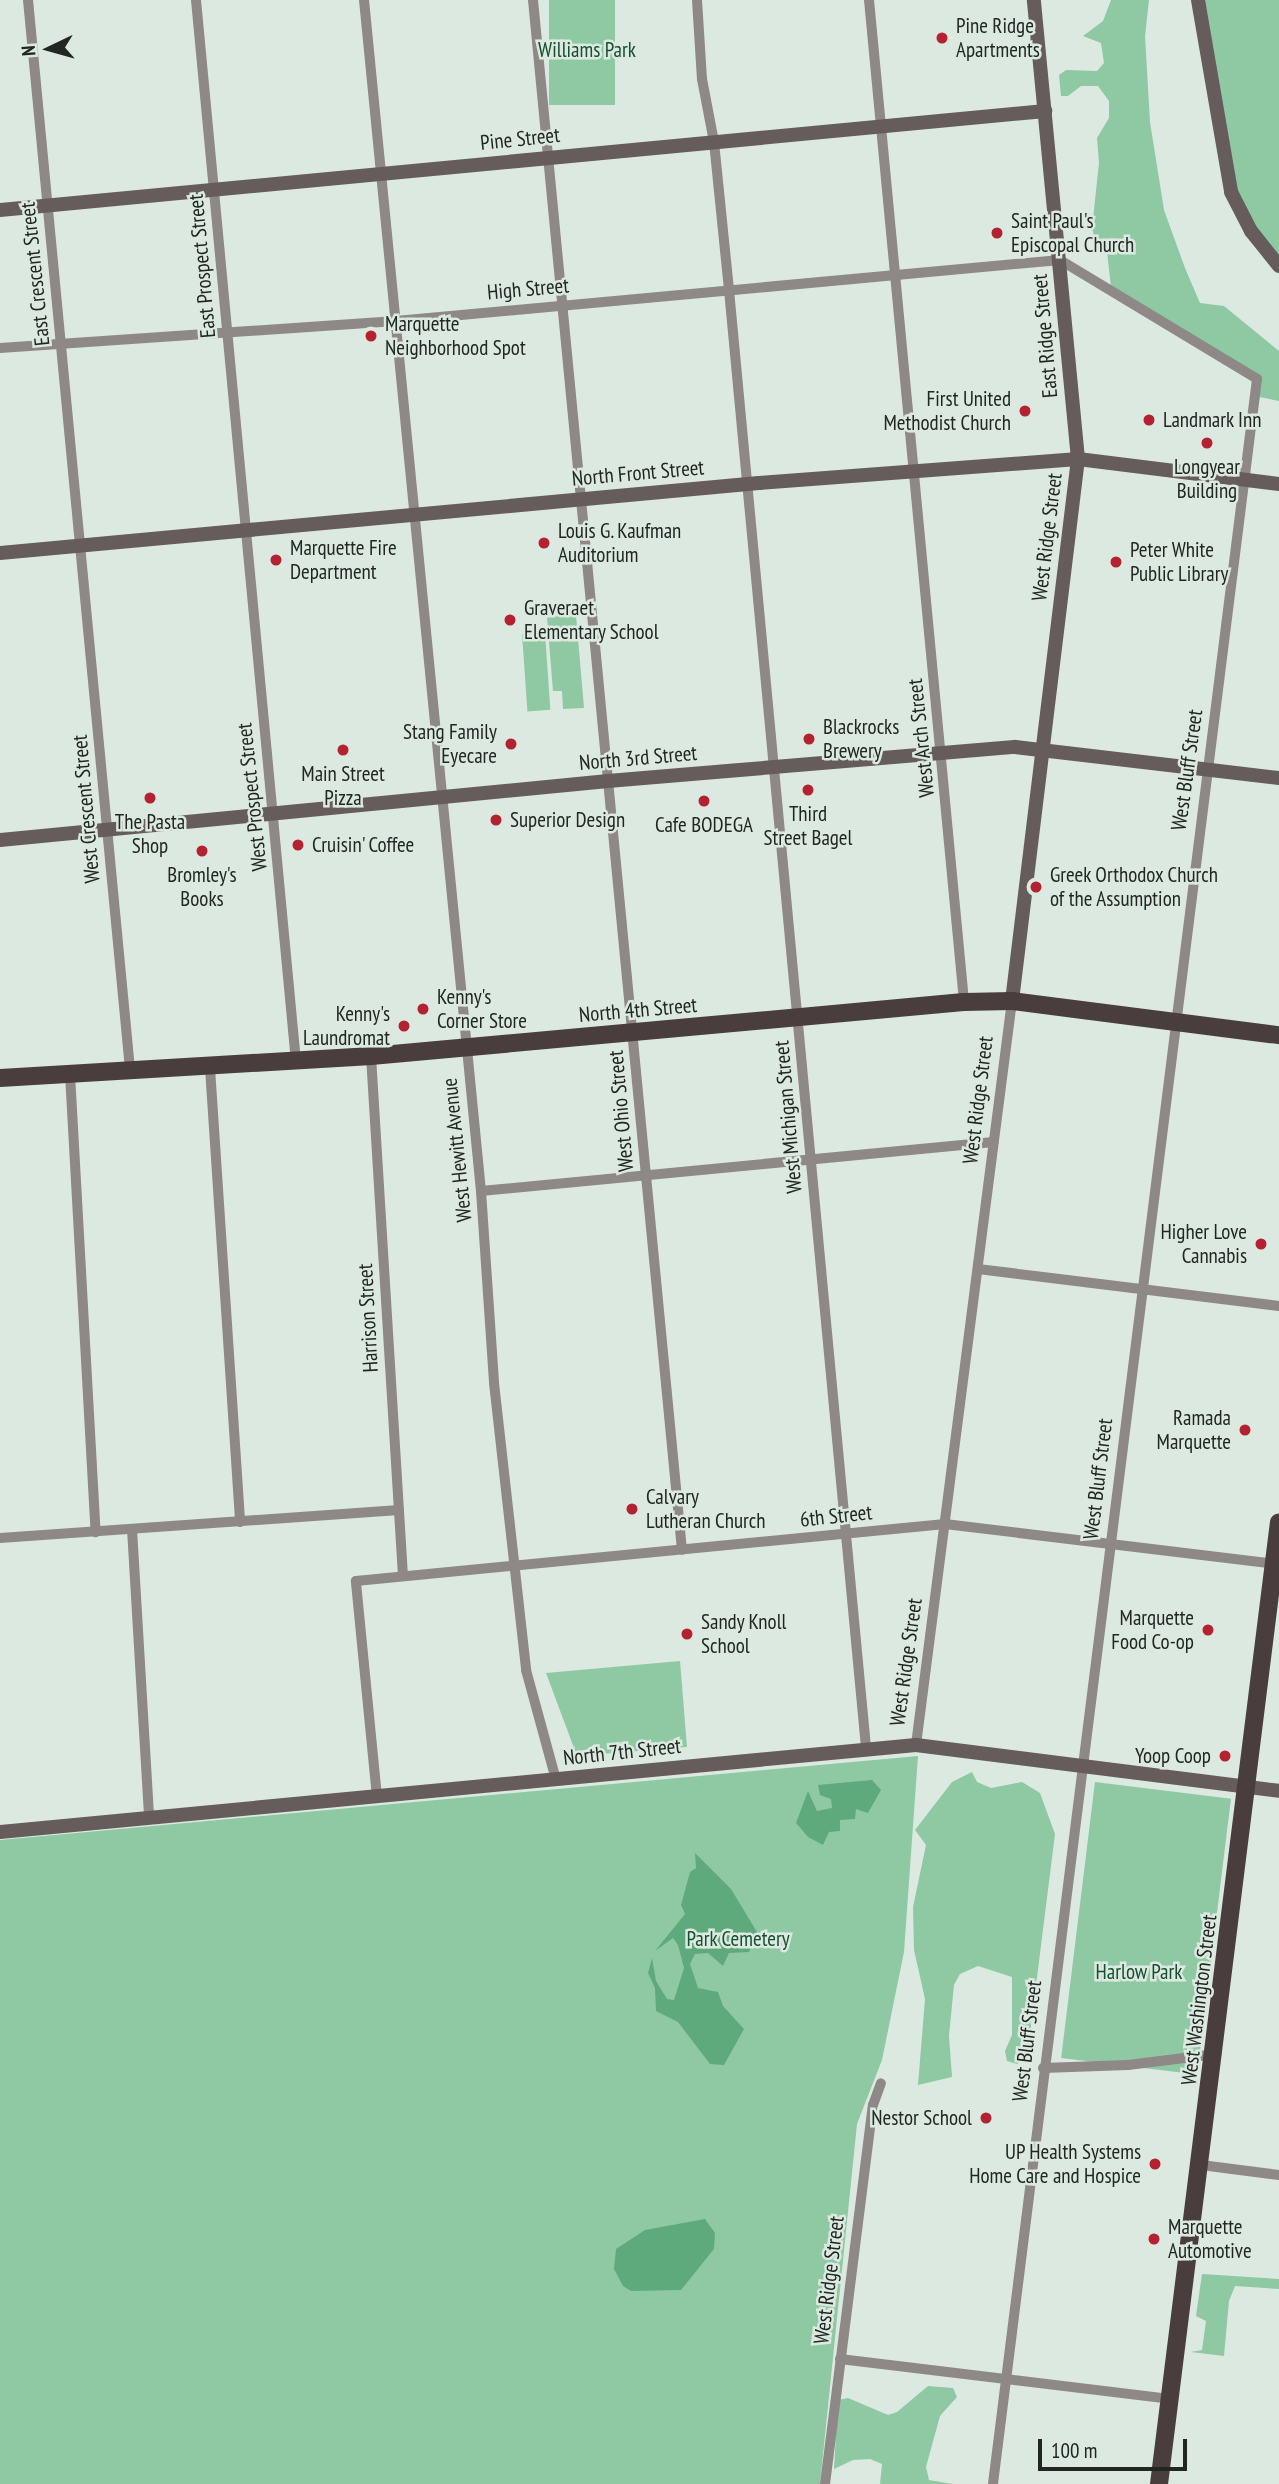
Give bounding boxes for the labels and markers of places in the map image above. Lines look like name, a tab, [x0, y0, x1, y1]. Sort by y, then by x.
place label: Pine Ridge Apartments	[956, 13, 1040, 63]
marker: Pine Ridge Apartments	[934, 30, 950, 46]
place label: Saint Paul's Episcopal Church	[1011, 208, 1134, 258]
marker: Saint Paul's Episcopal Church	[989, 225, 1005, 241]
place label: Marquette Neighborhood Spot	[385, 311, 526, 361]
marker: Marquette Neighborhood Spot	[363, 328, 379, 344]
place label: First United Methodist Church	[883, 386, 1011, 436]
marker: First United Methodist Church	[1017, 403, 1033, 419]
place label: Landmark Inn	[1163, 407, 1262, 433]
marker: Landmark Inn	[1141, 412, 1157, 428]
marker: Longyear Building	[1199, 435, 1215, 451]
place label: Longyear Building	[1174, 454, 1240, 504]
place label: Louis G. Kaufman Auditorium	[558, 518, 683, 568]
place label: Marquette Fire Department	[290, 535, 397, 585]
marker: Louis G. Kaufman Auditorium	[536, 535, 552, 551]
place label: Peter White Public Library	[1130, 537, 1229, 587]
marker: Marquette Fire Department	[268, 552, 284, 568]
marker: Peter White Public Library	[1108, 554, 1124, 570]
place label: Graveraet Elementary School	[524, 595, 659, 645]
marker: Graveraet Elementary School	[502, 612, 518, 628]
place label: Blackrocks Brewery	[823, 714, 899, 764]
place label: Stang Family Eyecare	[403, 719, 497, 769]
marker: Blackrocks Brewery	[801, 731, 817, 747]
marker: Stang Family Eyecare	[503, 736, 519, 752]
marker: Main Street Pizza	[335, 742, 351, 758]
place label: Main Street Pizza	[301, 761, 385, 811]
marker: Third Street Bagel	[800, 782, 816, 798]
marker: The Pasta Shop	[142, 790, 158, 806]
marker: Cafe BODEGA	[696, 793, 712, 809]
place label: Third Street Bagel	[764, 801, 852, 851]
place label: Superior Design	[510, 807, 625, 833]
place label: The Pasta Shop	[115, 809, 185, 859]
marker: Superior Design	[488, 812, 504, 828]
place label: Cafe BODEGA	[655, 812, 753, 838]
place label: Cruisin' Coffee	[312, 832, 416, 858]
marker: Cruisin' Coffee	[290, 837, 306, 853]
marker: Bromley's Books	[194, 843, 210, 859]
place label: Bromley's Books	[167, 862, 237, 912]
place label: Greek Orthodox Church of the Assumption	[1050, 862, 1219, 912]
marker: Greek Orthodox Church of the Assumption	[1028, 879, 1044, 895]
place label: Kenny's Corner Store	[437, 984, 527, 1034]
place label: Kenny's Laundromat	[303, 1001, 390, 1051]
marker: Kenny's Corner Store	[415, 1001, 431, 1017]
marker: Kenny's Laundromat	[396, 1018, 412, 1034]
place label: Higher Love Cannabis	[1161, 1219, 1247, 1269]
marker: Higher Love Cannabis	[1253, 1236, 1269, 1252]
place label: Ramada Marquette	[1157, 1405, 1231, 1455]
marker: Ramada Marquette	[1237, 1422, 1253, 1438]
place label: Calvary Lutheran Church	[646, 1484, 765, 1534]
marker: Calvary Lutheran Church	[624, 1501, 640, 1517]
place label: Marquette Food Co-op	[1111, 1605, 1194, 1655]
place label: Sandy Knoll School	[701, 1609, 787, 1659]
marker: Marquette Food Co-op	[1200, 1622, 1216, 1638]
marker: Sandy Knoll School	[679, 1626, 695, 1642]
place label: Yoop Coop	[1135, 1743, 1211, 1769]
marker: Yoop Coop	[1217, 1748, 1233, 1764]
place label: Nestor School	[871, 2105, 972, 2131]
marker: Nestor School	[978, 2110, 994, 2126]
place label: UP Health Systems Home Care and Hospice	[969, 2139, 1141, 2189]
marker: UP Health Systems Home Care and Hospice	[1147, 2156, 1163, 2172]
place label: Marquette Automotive	[1168, 2214, 1252, 2264]
marker: Marquette Automotive	[1146, 2231, 1162, 2247]

